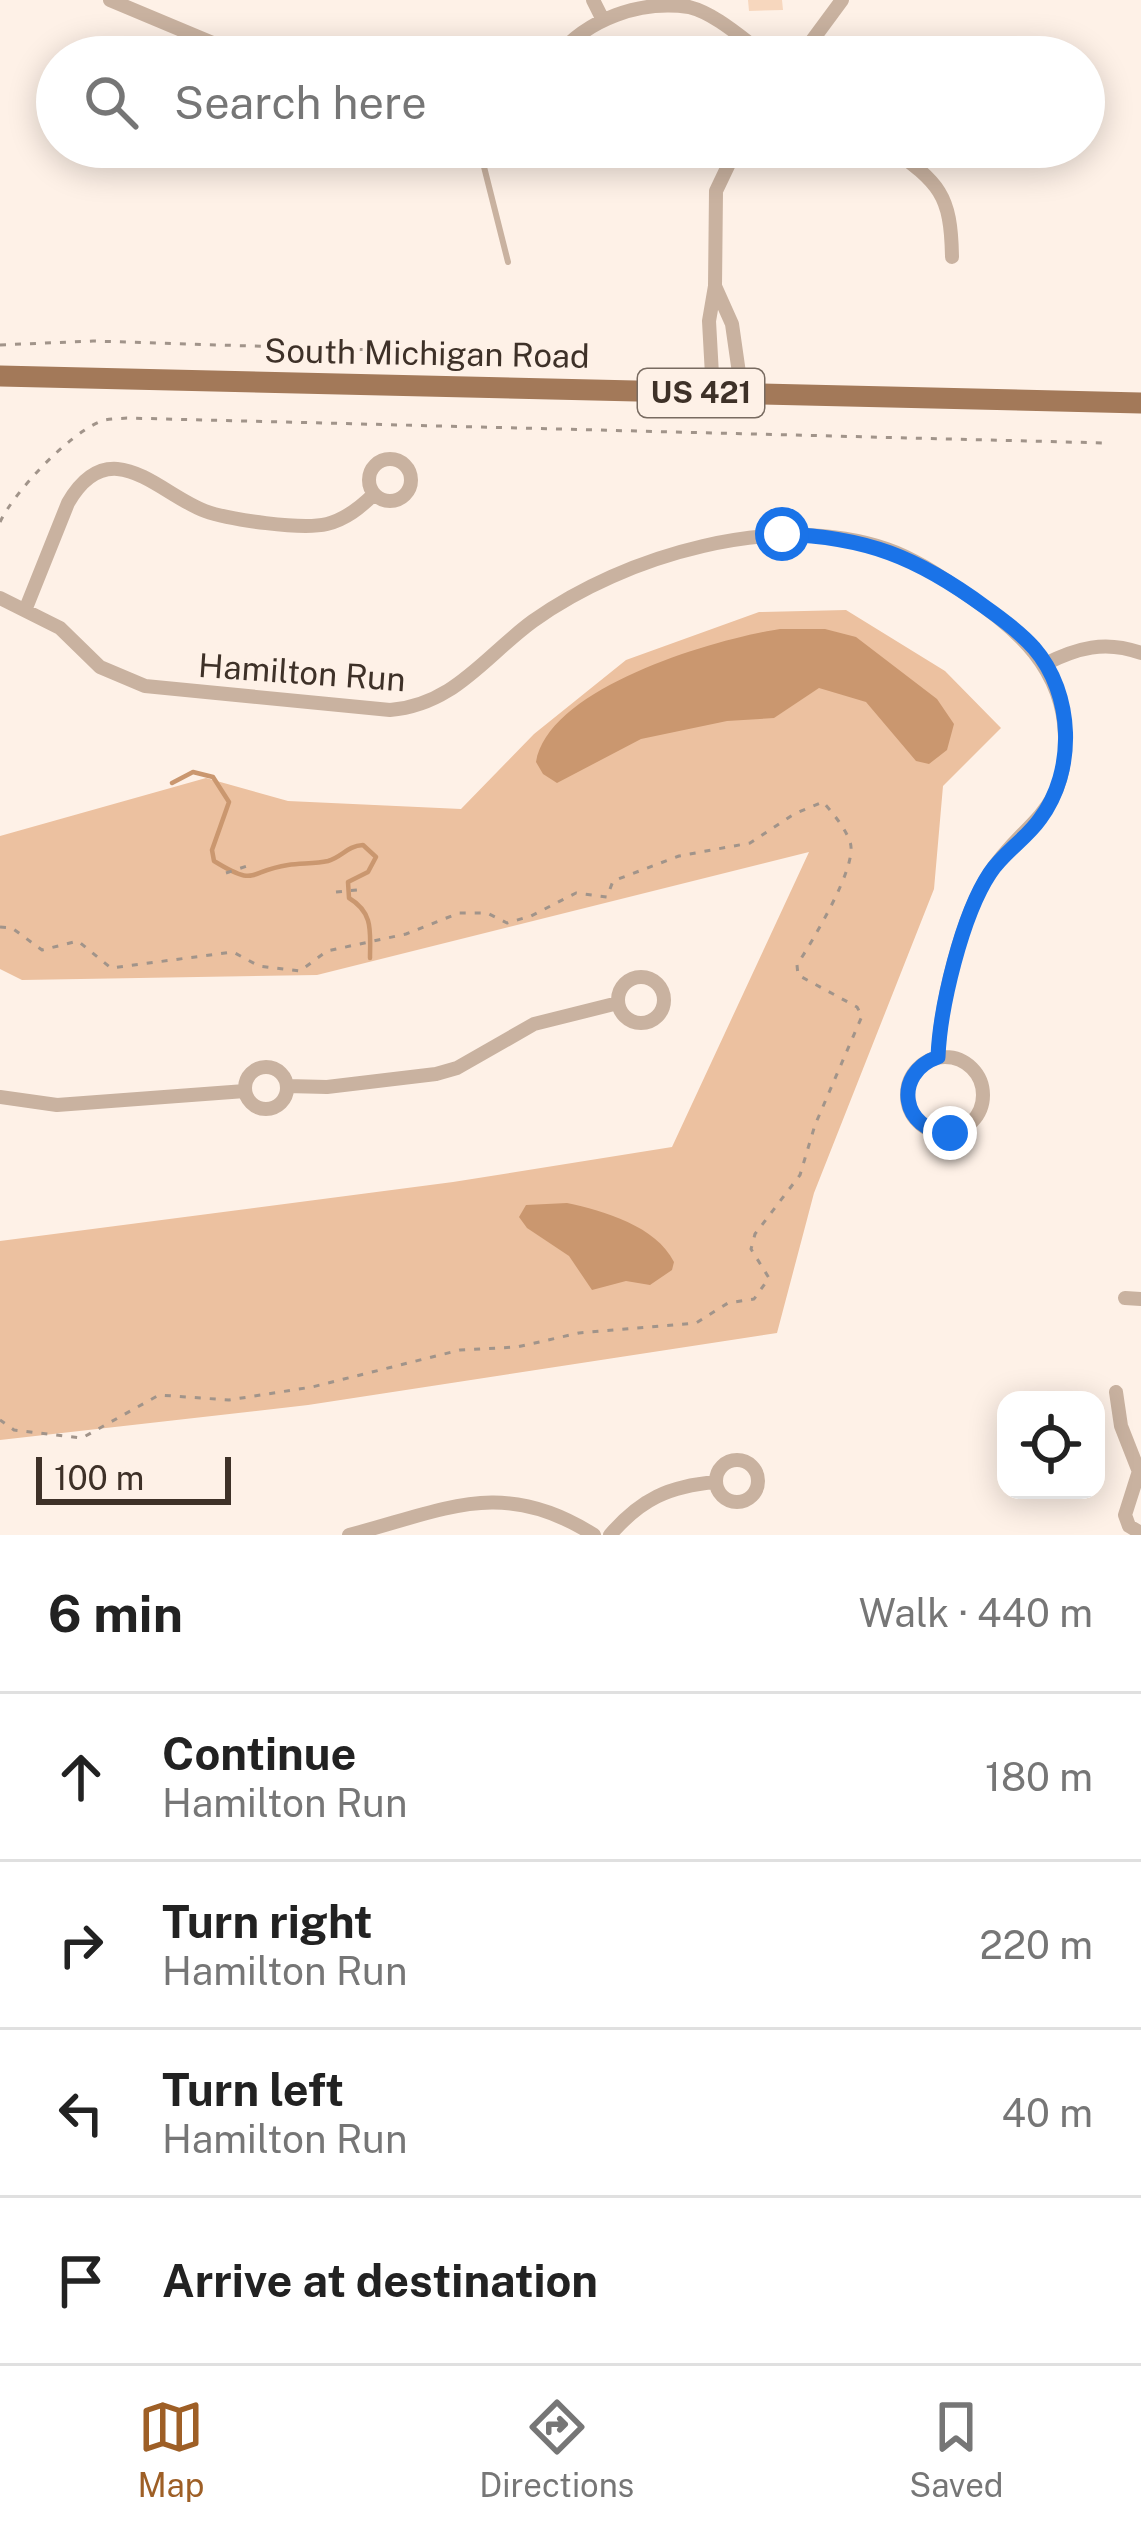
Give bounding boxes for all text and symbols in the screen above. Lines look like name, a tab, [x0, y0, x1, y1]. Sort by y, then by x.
search box	[36, 36, 1105, 168]
icon: search	[78, 69, 144, 135]
text: Search here	[174, 76, 427, 129]
street label: South Michigan Road	[264, 331, 590, 375]
road number: US 421	[638, 369, 764, 417]
route start	[755, 507, 809, 561]
street label: Hamilton Run	[197, 646, 407, 698]
route end	[923, 1106, 977, 1160]
map controls	[997, 1391, 1105, 1499]
button: locate	[997, 1391, 1105, 1499]
scale bar	[36, 1451, 231, 1504]
text: 100 m	[54, 1459, 144, 1497]
text: 6 min	[48, 1584, 183, 1643]
text: Walk · 440 m	[859, 1590, 1093, 1636]
text: Continue	[162, 1727, 356, 1780]
icon: ahead	[48, 1744, 114, 1810]
text: 180 m	[985, 1754, 1093, 1800]
text: Hamilton Run	[162, 1780, 407, 1826]
text: Turn right	[162, 1895, 373, 1948]
icon: right	[48, 1912, 114, 1978]
text: 220 m	[979, 1922, 1093, 1968]
text: Hamilton Run	[162, 1948, 407, 1994]
text: Turn left	[162, 2063, 344, 2116]
icon: left	[48, 2080, 114, 2146]
text: 40 m	[1001, 2090, 1093, 2136]
text: Hamilton Run	[162, 2116, 407, 2162]
icon: arrive	[48, 2248, 114, 2314]
text: Arrive at destination	[162, 2254, 598, 2307]
tab: Map	[137, 2394, 204, 2504]
tab: Directions	[479, 2394, 634, 2504]
tab: Saved	[909, 2394, 1004, 2504]

